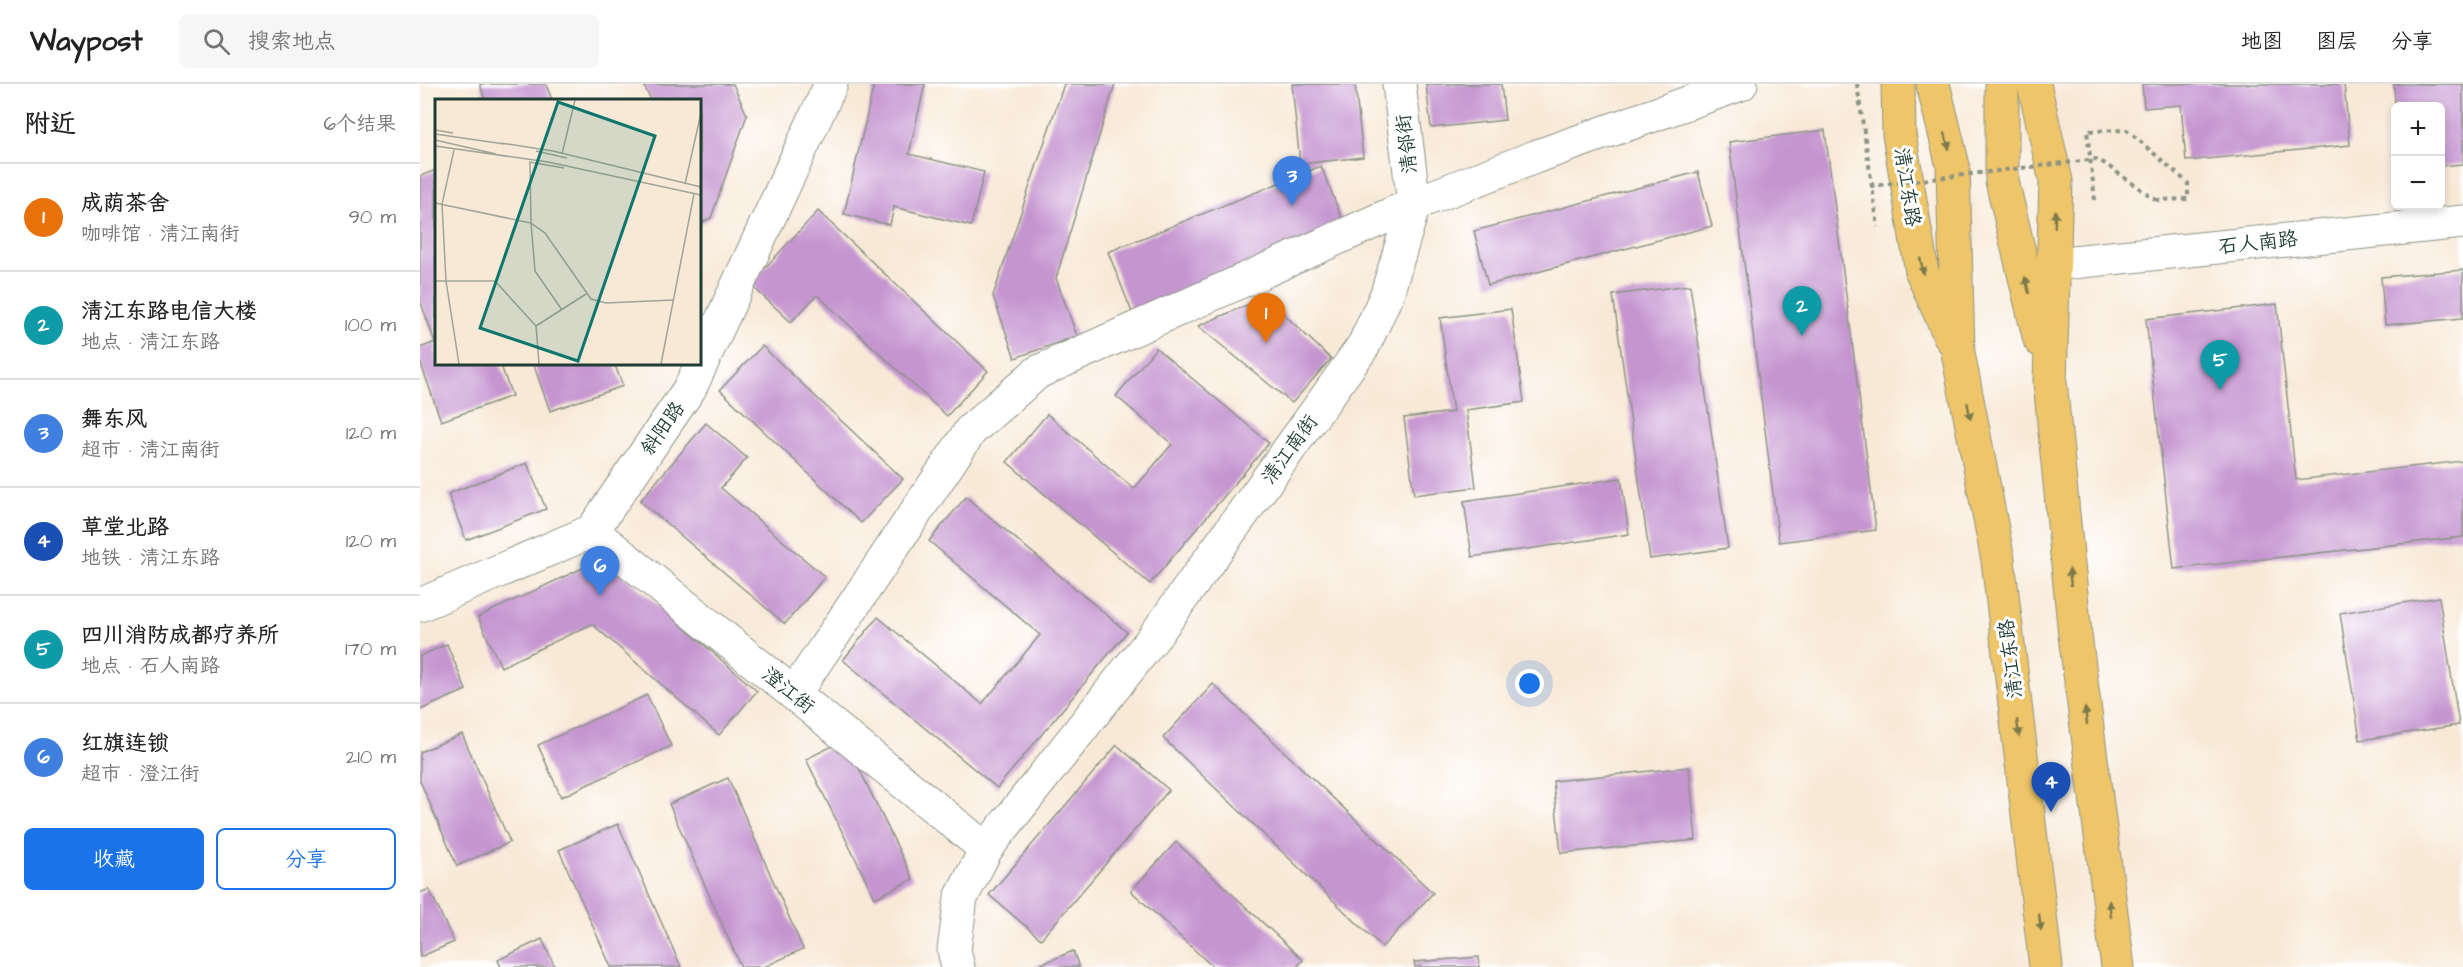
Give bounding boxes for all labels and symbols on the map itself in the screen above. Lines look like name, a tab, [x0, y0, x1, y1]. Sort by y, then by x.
inset map	[435, 99, 700, 364]
street label: 清邻街	[1389, 112, 1425, 175]
one-way arrow	[1942, 132, 1952, 150]
street label: 清江东路	[1887, 145, 1927, 230]
pin: 3	[1272, 156, 1312, 206]
one-way arrow	[2050, 209, 2059, 228]
street label: 石人南路	[2217, 225, 2300, 261]
one-way arrow	[1918, 257, 1927, 276]
one-way arrow	[2021, 275, 2031, 294]
pin: 2	[1782, 286, 1822, 336]
pin: 1	[1246, 294, 1286, 343]
pin: 5	[2200, 340, 2240, 390]
street label: 斜阳路	[634, 395, 692, 461]
one-way arrow	[1965, 402, 1974, 421]
street label: 清江南街	[1255, 409, 1325, 490]
pin: 6	[580, 546, 620, 596]
one-way arrow	[2065, 567, 2075, 586]
street label: 清江东路	[1992, 616, 2030, 700]
street label: 澄江街	[756, 661, 820, 721]
your location	[1515, 669, 1544, 698]
one-way arrow	[2081, 706, 2090, 725]
one-way arrow	[2013, 719, 2022, 738]
pin: 4	[2032, 762, 2070, 812]
one-way arrow	[2106, 899, 2115, 918]
one-way arrow	[2036, 912, 2045, 931]

